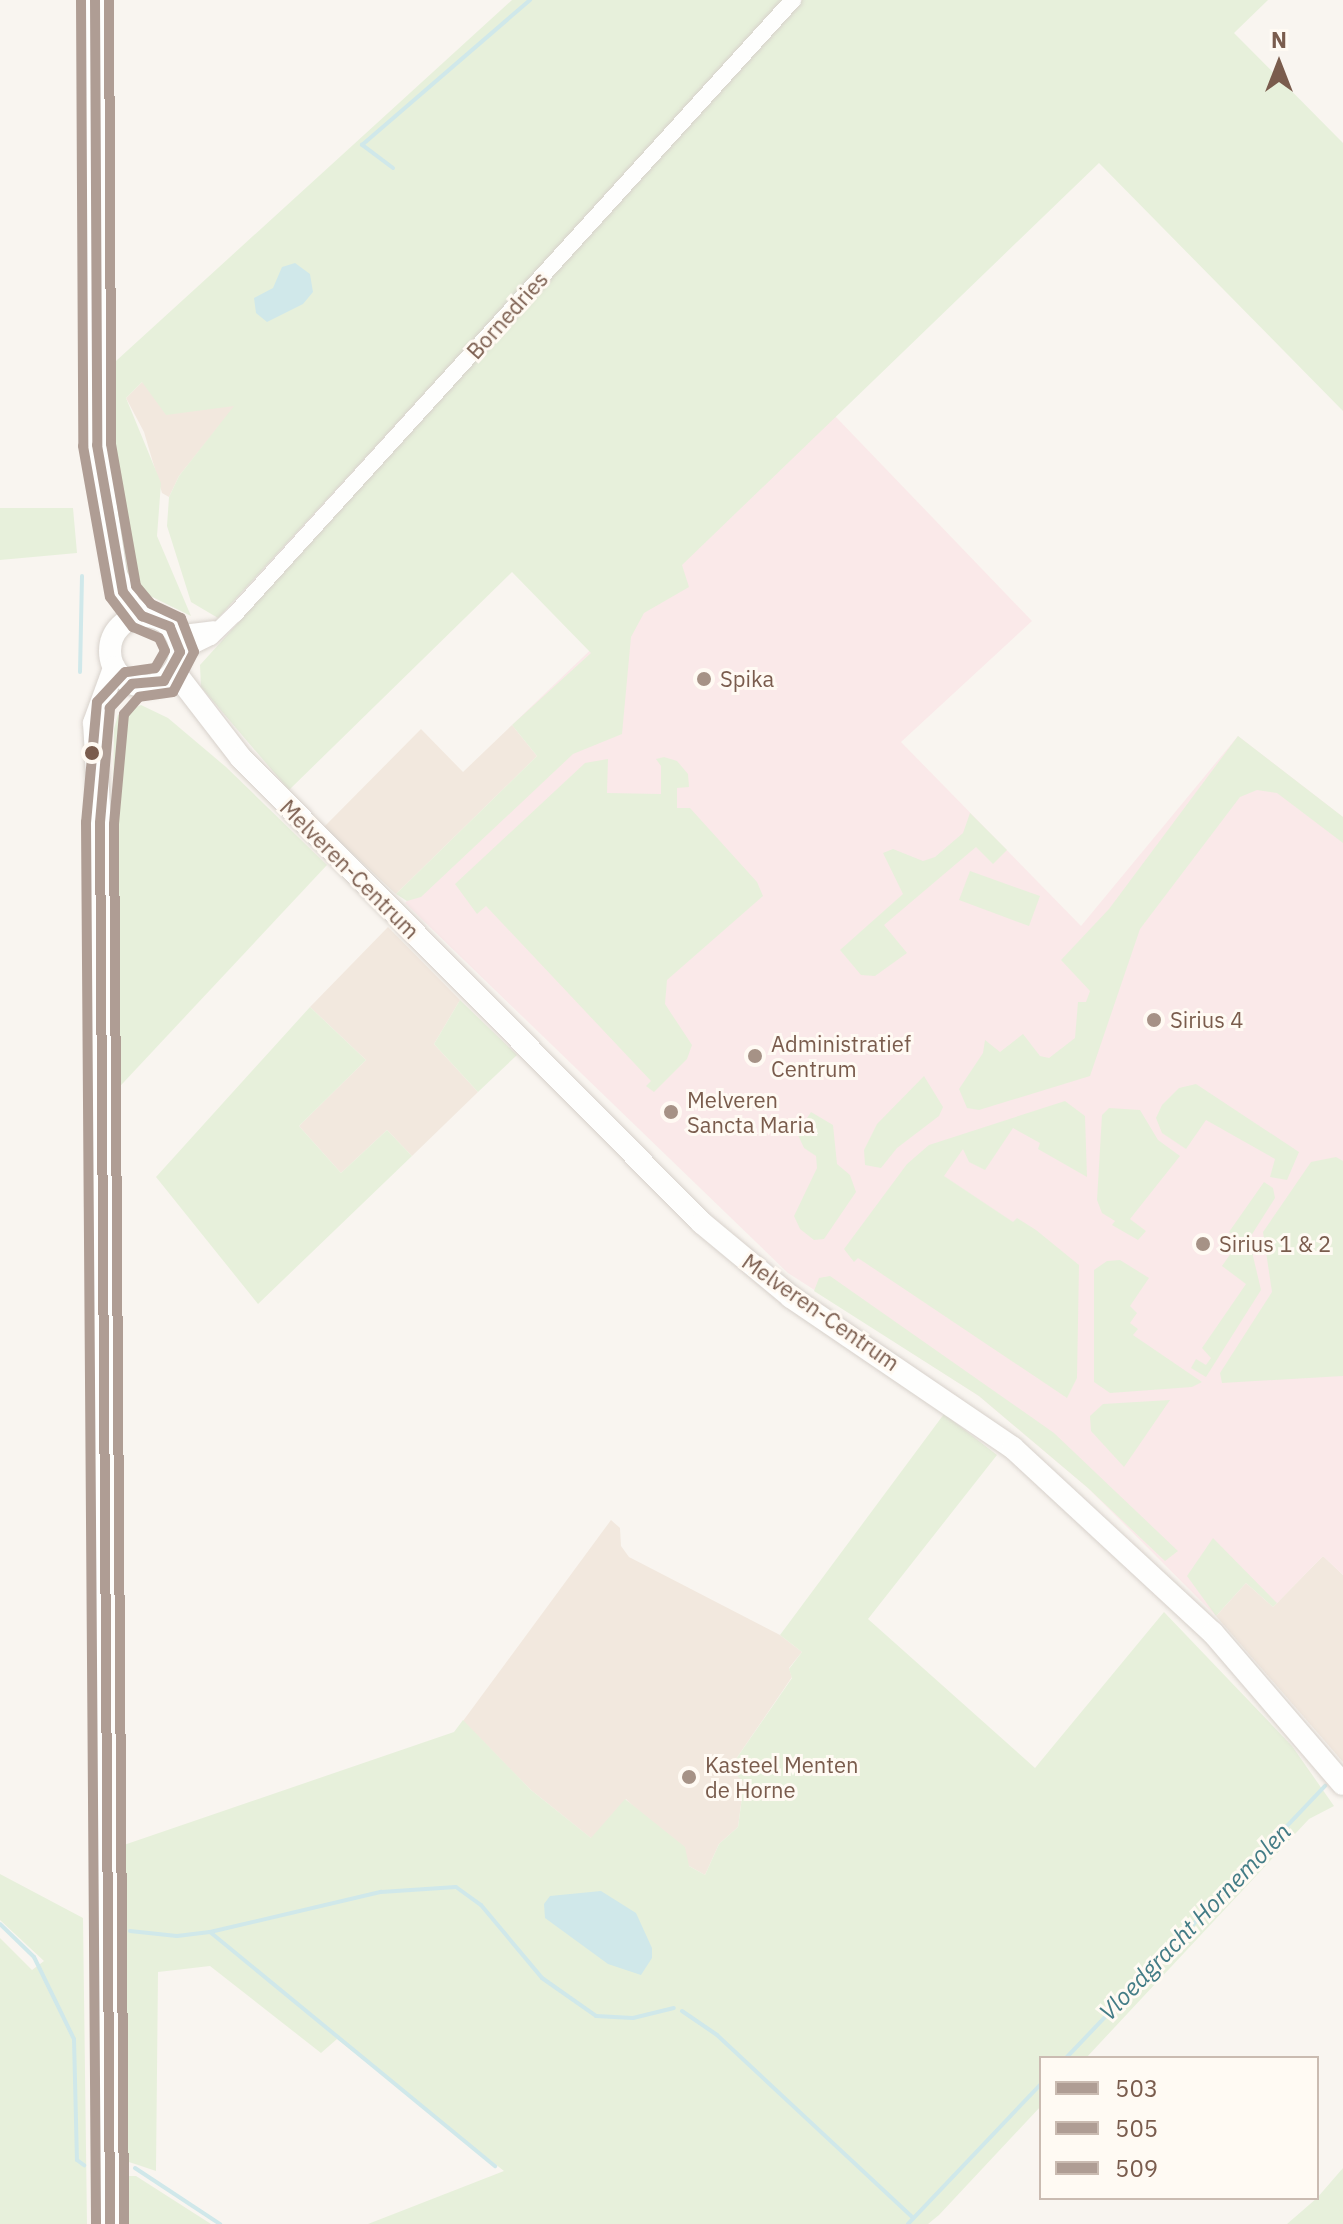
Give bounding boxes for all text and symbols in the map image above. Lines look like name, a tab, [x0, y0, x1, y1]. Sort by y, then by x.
north arrow	[1239, 24, 1319, 104]
text: N	[1271, 25, 1287, 54]
street label: Bornedries	[461, 266, 553, 364]
place label: Spika	[720, 666, 774, 692]
marker: Spika	[695, 670, 713, 688]
unlabelled marker	[84, 745, 100, 761]
street label: Melveren-Centrum	[275, 794, 425, 944]
place label: Sirius 4	[1170, 1007, 1243, 1033]
marker: Sirius 4	[1145, 1011, 1163, 1029]
place label: Administratief Centrum	[771, 1030, 911, 1082]
marker: Administratief Centrum	[746, 1047, 764, 1065]
place label: Melveren Sancta Maria	[687, 1086, 815, 1138]
marker: Melveren Sancta Maria	[662, 1103, 680, 1121]
place label: Sirius 1 & 2	[1219, 1231, 1331, 1257]
marker: Sirius 1 & 2	[1194, 1235, 1212, 1253]
street label: Melveren-Centrum	[737, 1248, 905, 1376]
place label: Kasteel Menten de Horne	[705, 1751, 859, 1802]
marker: Kasteel Menten de Horne	[680, 1768, 698, 1786]
water label: Vloedgracht Hornemolen	[1093, 1817, 1297, 2027]
legend	[1039, 2056, 1319, 2200]
text: 503	[1115, 2072, 1158, 2104]
text: 505	[1115, 2112, 1158, 2144]
text: 509	[1115, 2152, 1158, 2184]

